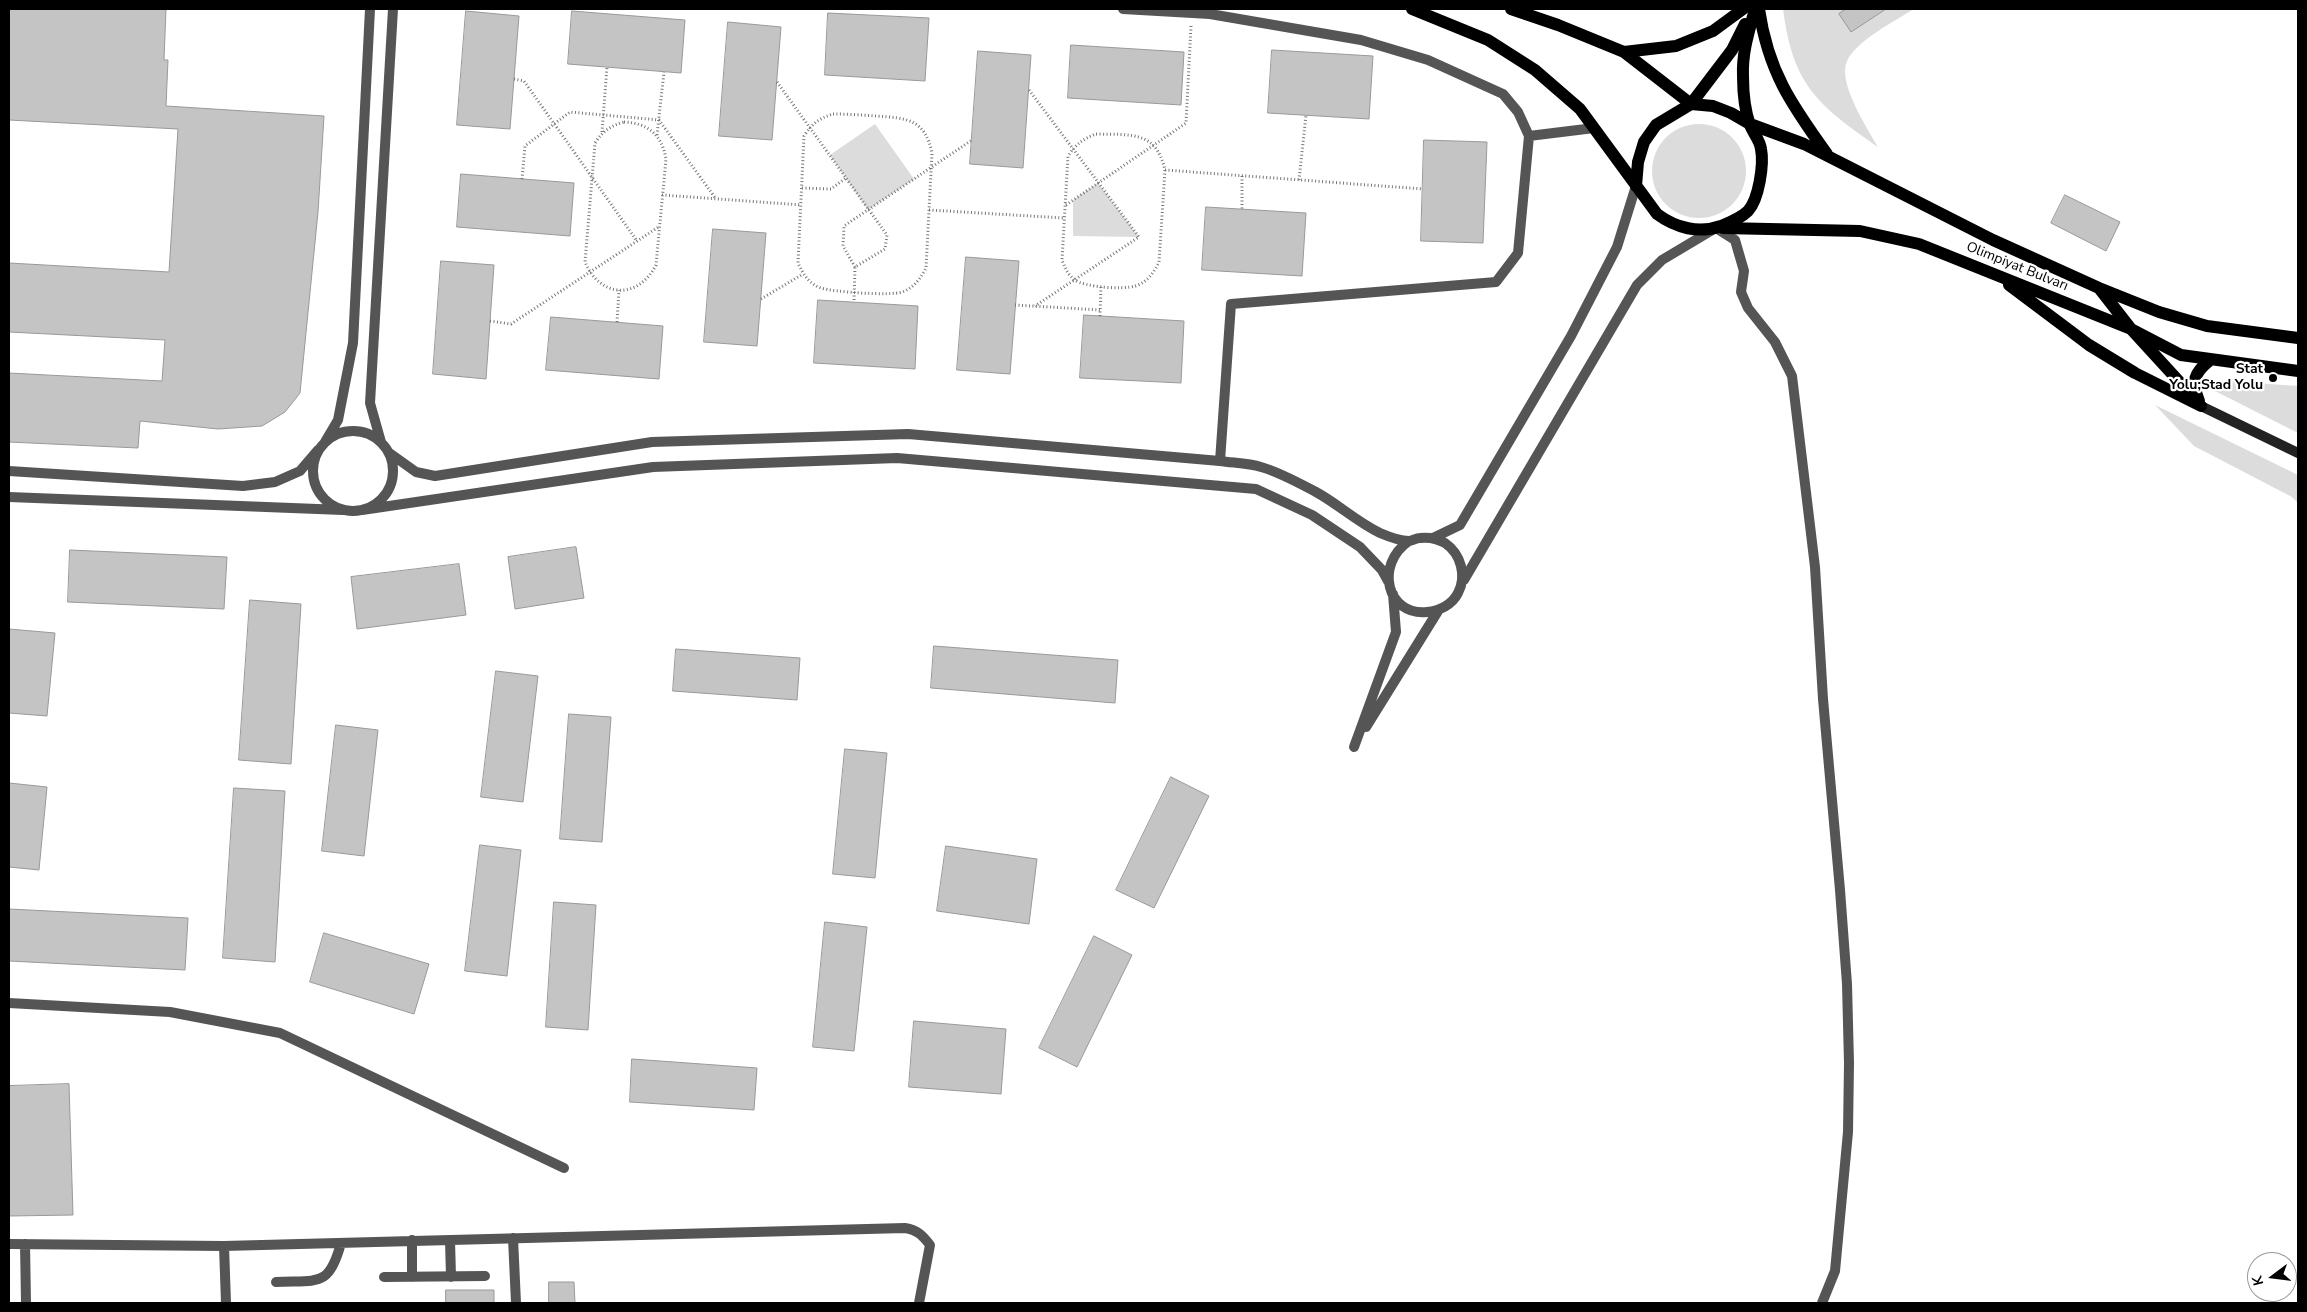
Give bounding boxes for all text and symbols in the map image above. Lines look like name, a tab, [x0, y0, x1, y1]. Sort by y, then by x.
street label: Olimpiyat Bulvarı	[1964, 239, 2070, 295]
place label: Stat Yolu;Stad Yolu	[2169, 362, 2263, 394]
marker: Stat Yolu;Stad Yolu	[2267, 372, 2279, 384]
north arrow	[2247, 1252, 2297, 1302]
text: K	[2248, 1274, 2268, 1288]

